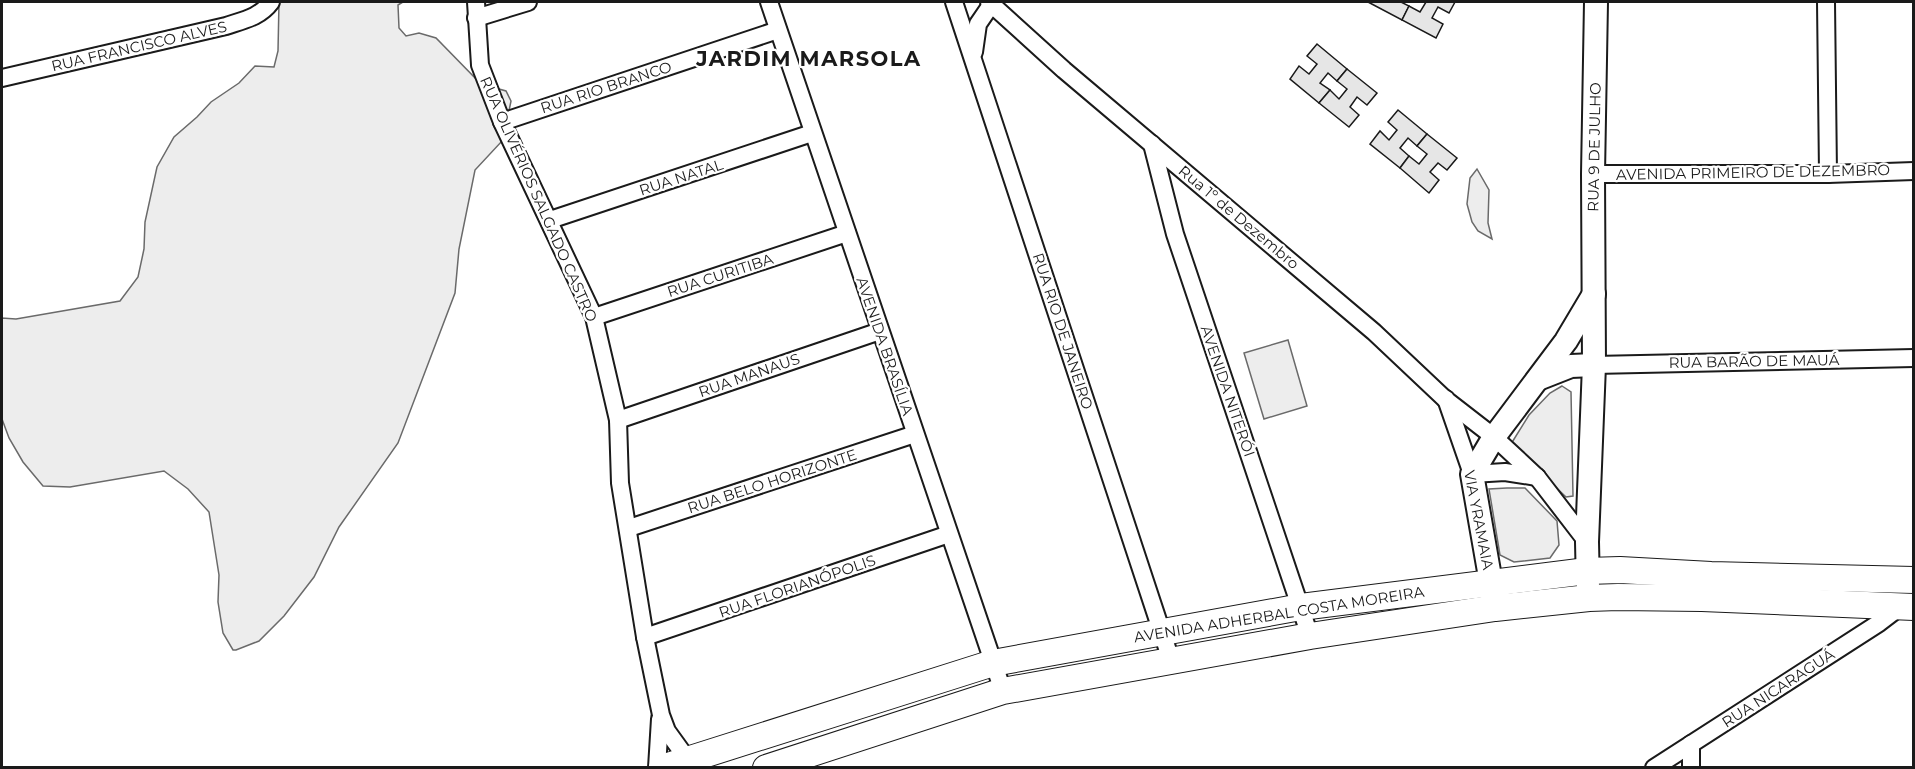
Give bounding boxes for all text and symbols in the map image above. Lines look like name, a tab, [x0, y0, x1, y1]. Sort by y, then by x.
street label: RUA FRANCISCO ALVES	[49, 17, 229, 75]
district label: JARDIM MARSOLA	[695, 46, 922, 71]
street label: RUA RIO BRANCO	[538, 57, 674, 117]
street label: RUA OLIVÉRIOS SALGADO CASTRO	[476, 73, 602, 325]
street label: RUA 9 DE JULHO	[1583, 82, 1605, 212]
street label: RUA NATAL	[637, 154, 726, 200]
street label: AVENIDA PRIMEIRO DE DEZEMBRO	[1616, 160, 1890, 184]
street label: Rua 1º de Dezembro	[1175, 161, 1303, 273]
street label: RUA CURITIBA	[665, 249, 776, 301]
street label: RUA RIO DE JANEIRO	[1029, 250, 1097, 412]
street label: AVENIDA BRASÍLIA	[852, 274, 918, 418]
street label: AVENIDA NITERÓI	[1197, 323, 1259, 459]
street label: RUA MANAUS	[696, 349, 802, 401]
street label: RUA BARÃO DE MAUÁ	[1668, 350, 1840, 372]
street label: RUA BELO HORIZONTE	[685, 445, 859, 517]
street label: VIA YRAMAIA	[1460, 469, 1498, 571]
street label: RUA FLORIANÓPOLIS	[716, 550, 878, 622]
street label: AVENIDA ADHERBAL COSTA MOREIRA	[1133, 582, 1426, 646]
street label: RUA NICARAGUÁ	[1718, 644, 1838, 732]

